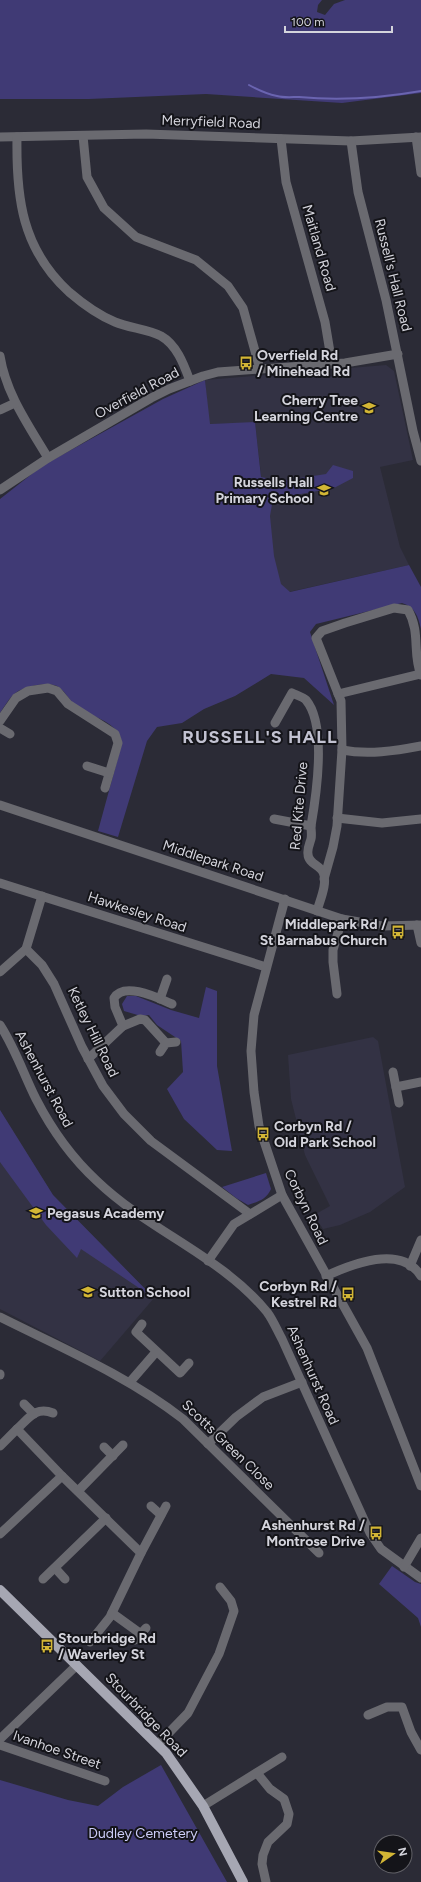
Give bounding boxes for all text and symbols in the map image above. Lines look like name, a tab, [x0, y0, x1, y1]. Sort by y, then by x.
scale bar	[285, 8, 392, 34]
text: 100 m	[291, 15, 325, 29]
street label: Merryfield Road	[161, 112, 261, 132]
street label: Maitland Road	[299, 203, 339, 293]
street label: Russell's Hall Road	[371, 217, 415, 333]
place label: Overfield Rd / Minehead Rd	[257, 347, 350, 380]
bus stop icon: Overfield Rd / Minehead Rd	[238, 355, 254, 371]
street label: Overfield Road	[92, 364, 182, 422]
place label: Cherry Tree Learning Centre	[254, 392, 358, 425]
school or university icon: Cherry Tree Learning Centre	[361, 400, 377, 416]
place label: Russells Hall Primary School	[215, 474, 313, 507]
school or university icon: Russells Hall Primary School	[316, 482, 332, 498]
district label: RUSSELL'S HALL	[182, 726, 338, 748]
street label: Red Kite Drive	[287, 761, 311, 851]
street label: Middlepark Road	[161, 837, 265, 885]
street label: Hawkesley Road	[85, 888, 189, 936]
place label: Middlepark Rd / St Barnabus Church	[260, 916, 387, 949]
bus stop icon: Middlepark Rd / St Barnabus Church	[390, 924, 406, 940]
street label: Ketley Hill Road	[64, 984, 122, 1080]
street label: Ashenhurst Road	[11, 1028, 77, 1130]
place label: Corbyn Rd / Old Park School	[274, 1118, 376, 1151]
bus stop icon: Corbyn Rd / Old Park School	[255, 1126, 271, 1142]
street label: Corbyn Road	[280, 1167, 332, 1247]
school or university icon: Pegasus Academy	[28, 1205, 44, 1221]
place label: Pegasus Academy	[47, 1205, 165, 1222]
place label: Corbyn Rd / Kestrel Rd	[259, 1278, 337, 1311]
school or university icon: Sutton School	[80, 1284, 96, 1300]
place label: Sutton School	[99, 1284, 190, 1301]
bus stop icon: Corbyn Rd / Kestrel Rd	[340, 1286, 356, 1302]
street label: Ashenhurst Road	[283, 1323, 343, 1427]
street label: Scotts Green Close	[178, 1396, 278, 1494]
place label: Ashenhurst Rd / Montrose Drive	[261, 1517, 365, 1550]
bus stop icon: Ashenhurst Rd / Montrose Drive	[368, 1525, 384, 1541]
place label: Stourbridge Rd / Waverley St	[58, 1630, 156, 1663]
bus stop icon: Stourbridge Rd / Waverley St	[39, 1638, 55, 1654]
street label: Stourbridge Road	[102, 1669, 190, 1761]
street label: Ivanhoe Street	[11, 1727, 103, 1773]
park label: Dudley Cemetery	[88, 1825, 198, 1842]
north arrow	[373, 1834, 413, 1874]
text: N	[395, 1846, 410, 1857]

